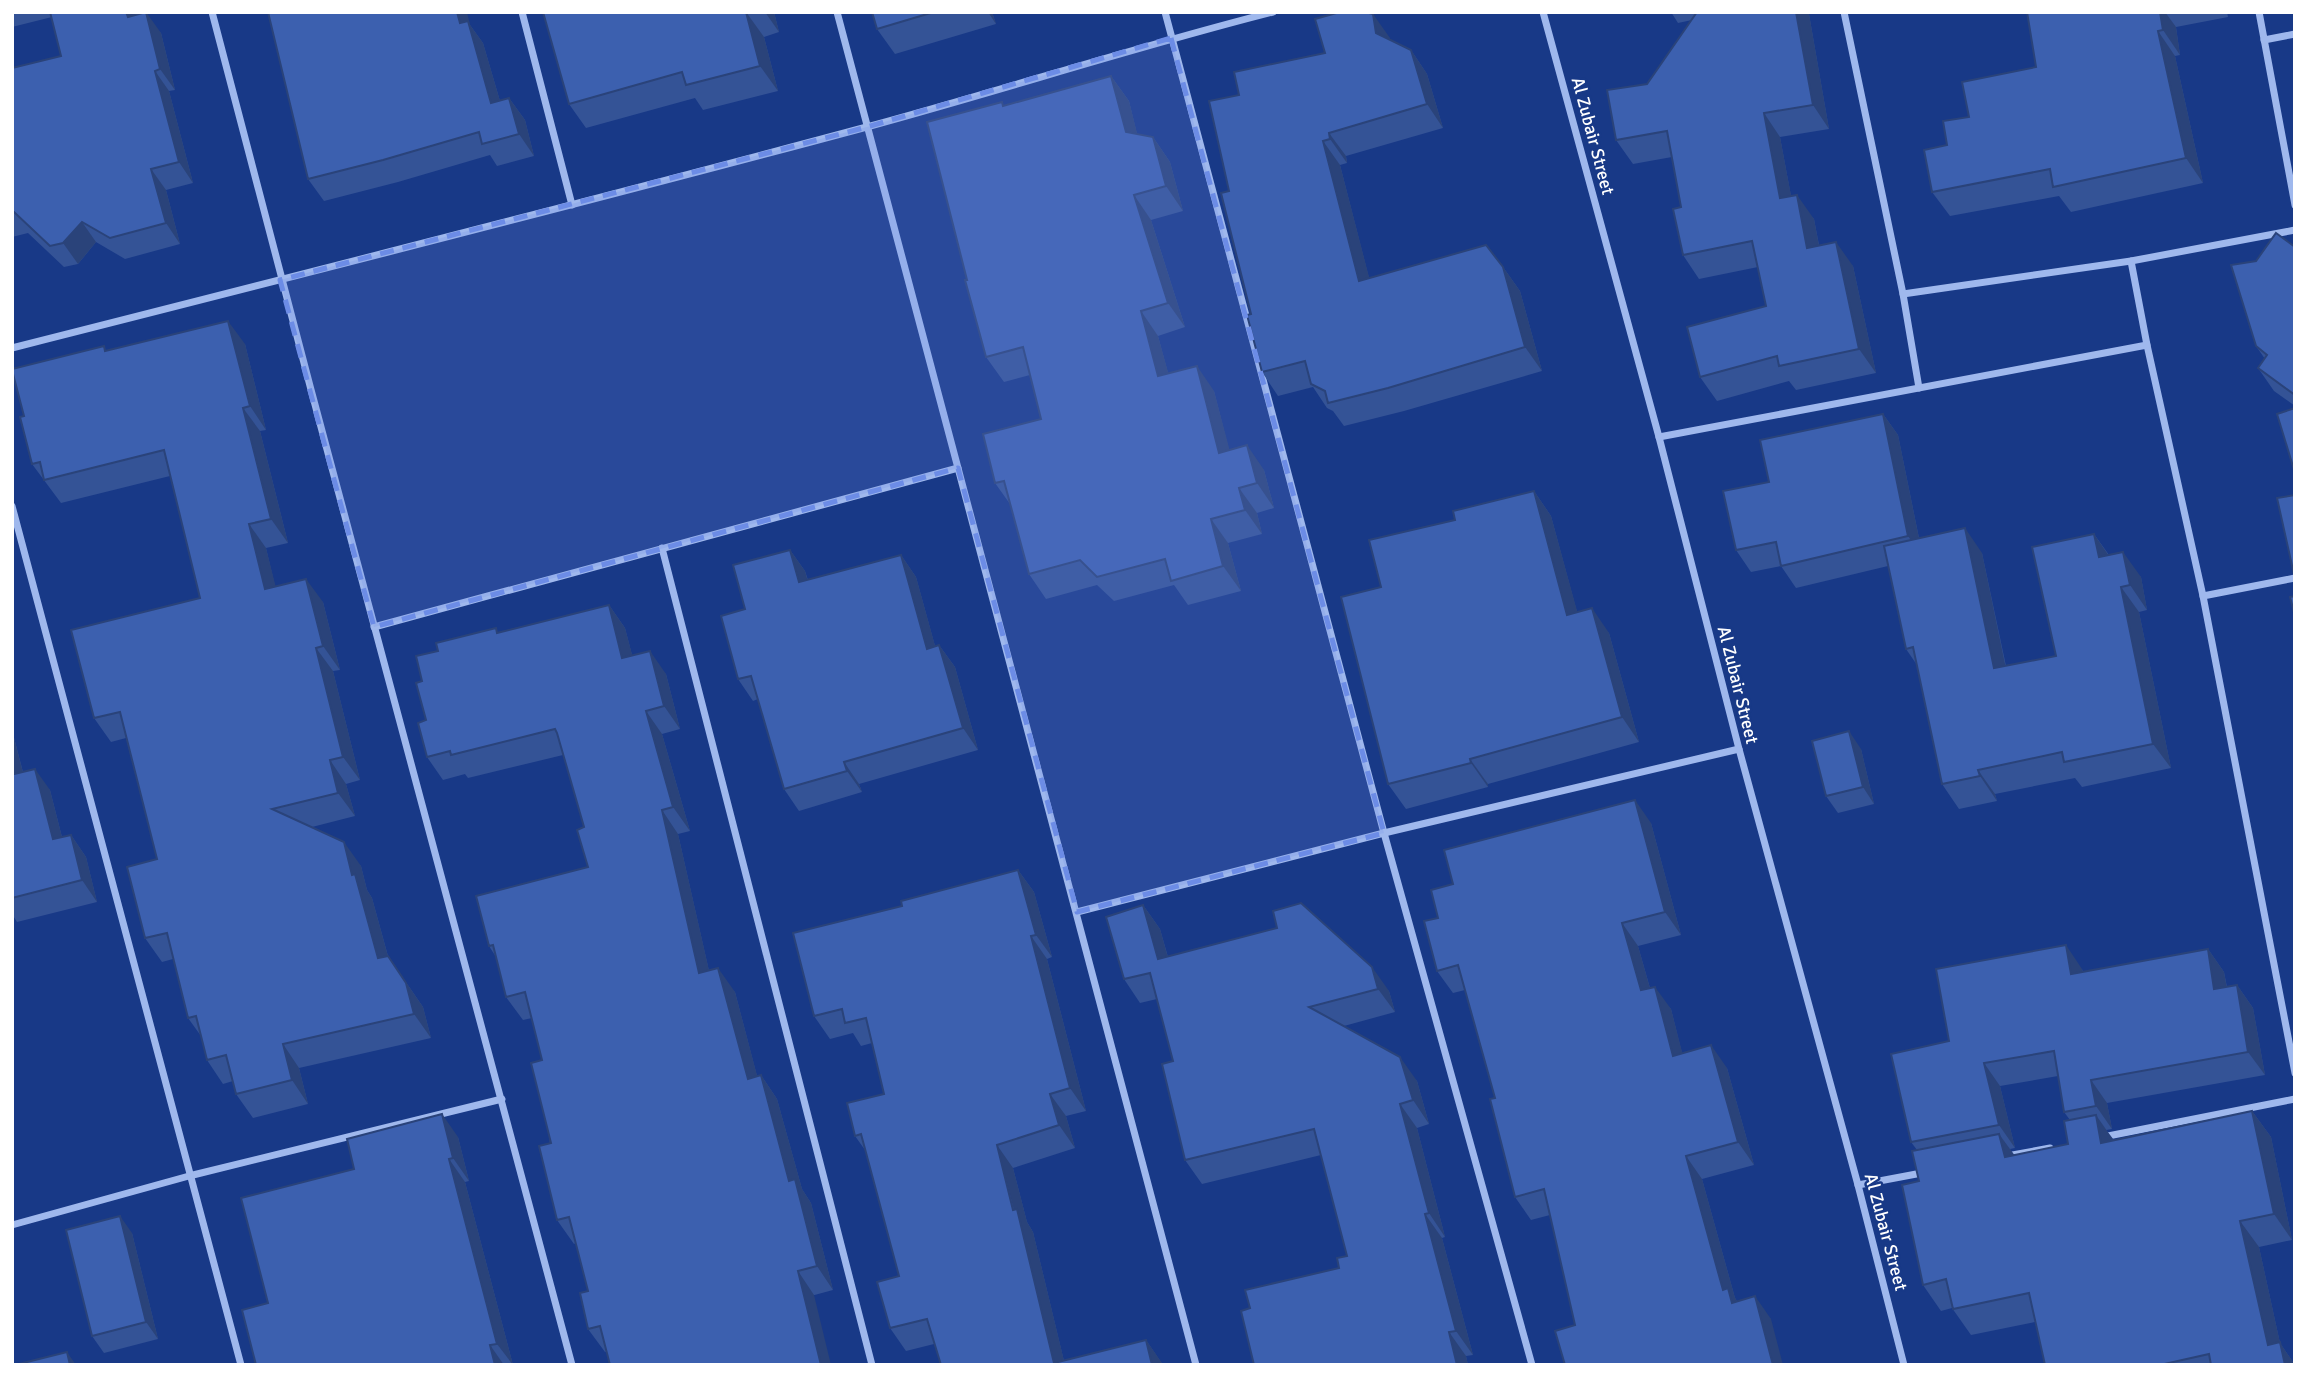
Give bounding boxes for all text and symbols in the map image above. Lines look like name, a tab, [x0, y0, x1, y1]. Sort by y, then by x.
street label: Al Zubair Street	[1567, 75, 1619, 197]
street label: Al Zubair Street	[1713, 624, 1763, 746]
street label: Al Zubair Street	[1860, 1171, 1912, 1293]

